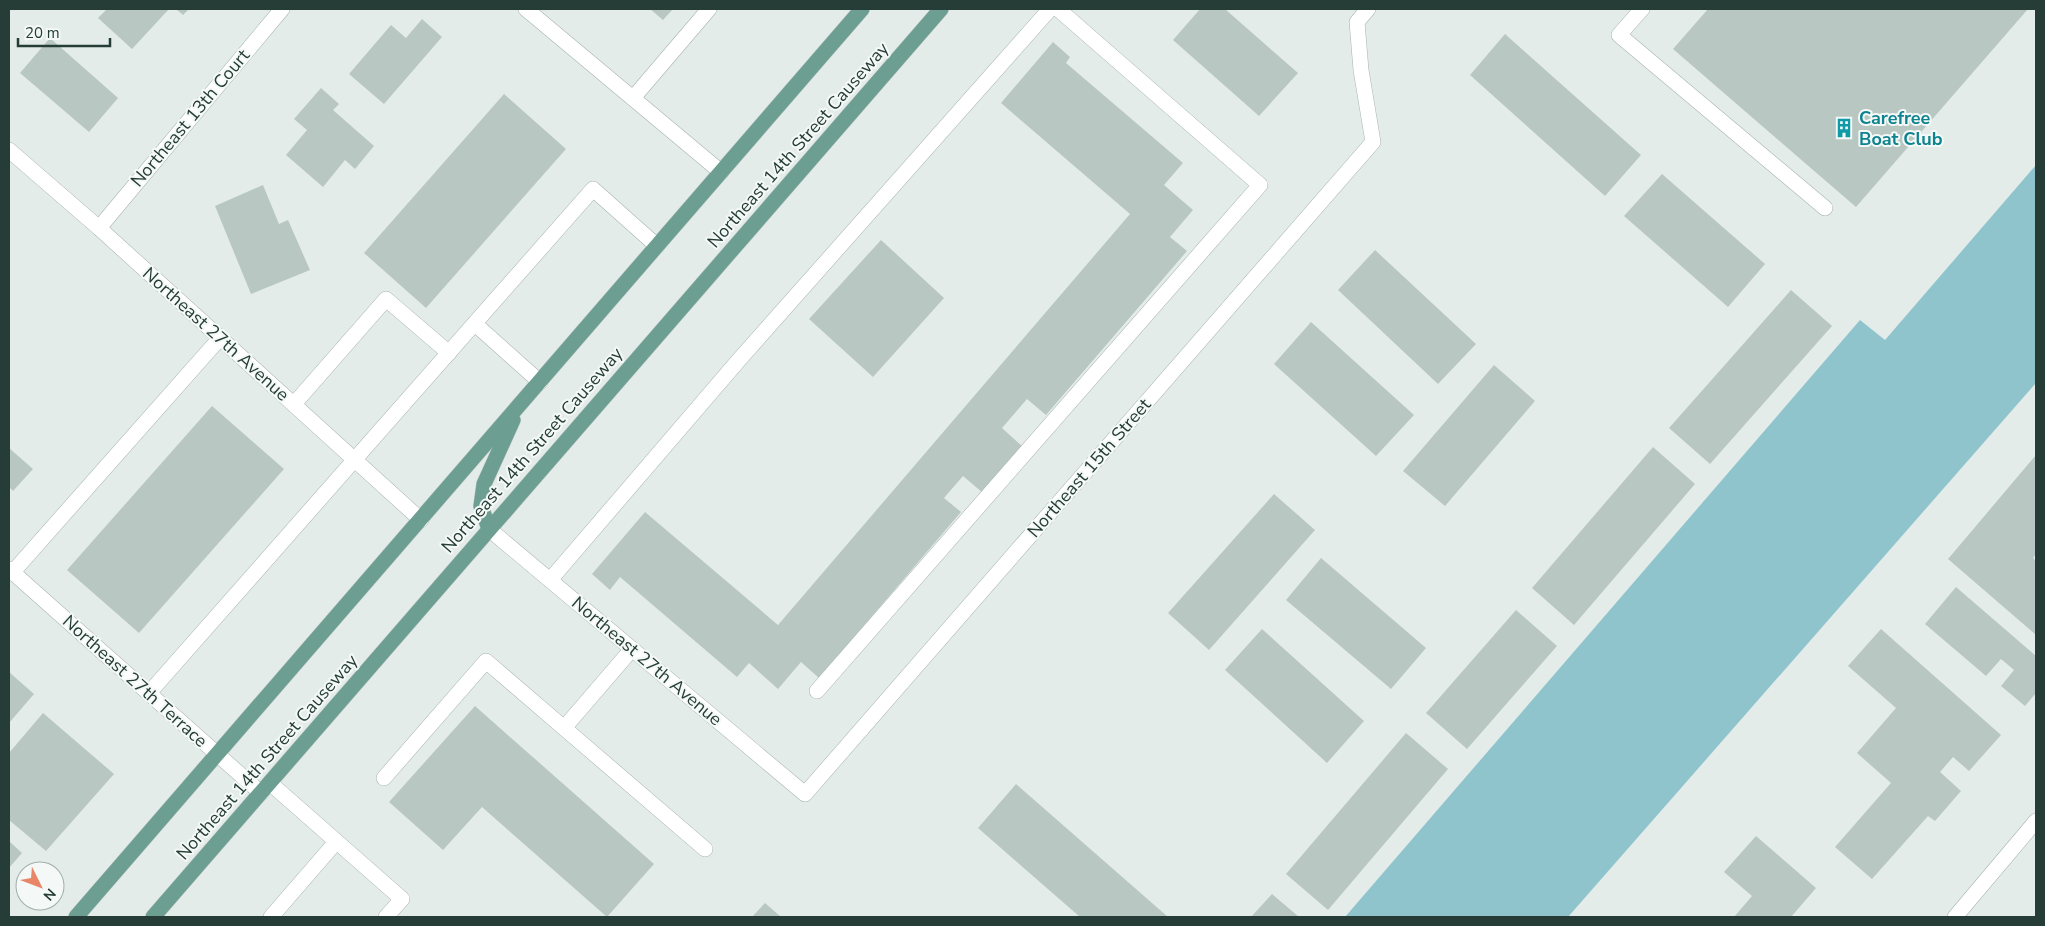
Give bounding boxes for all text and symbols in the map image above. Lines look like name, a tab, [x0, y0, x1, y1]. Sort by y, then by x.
scale bar	[18, 15, 110, 47]
text: 20 m	[25, 23, 60, 43]
street label: Northeast 14th Street Causeway	[702, 37, 895, 253]
street label: Northeast 13th Court	[125, 44, 255, 192]
place label: Carefree Boat Club	[1859, 106, 1943, 151]
building icon: Carefree Boat Club	[1833, 117, 1855, 139]
street label: Northeast 27th Avenue	[138, 262, 294, 406]
street label: Northeast 14th Street Causeway	[436, 342, 629, 558]
street label: Northeast 15th Street	[1022, 393, 1157, 543]
street label: Northeast 27th Avenue	[567, 591, 727, 731]
street label: Northeast 27th Terrace	[57, 609, 213, 753]
street label: Northeast 14th Street Causeway	[171, 649, 364, 865]
north arrow	[15, 861, 65, 911]
text: N	[39, 884, 60, 905]

